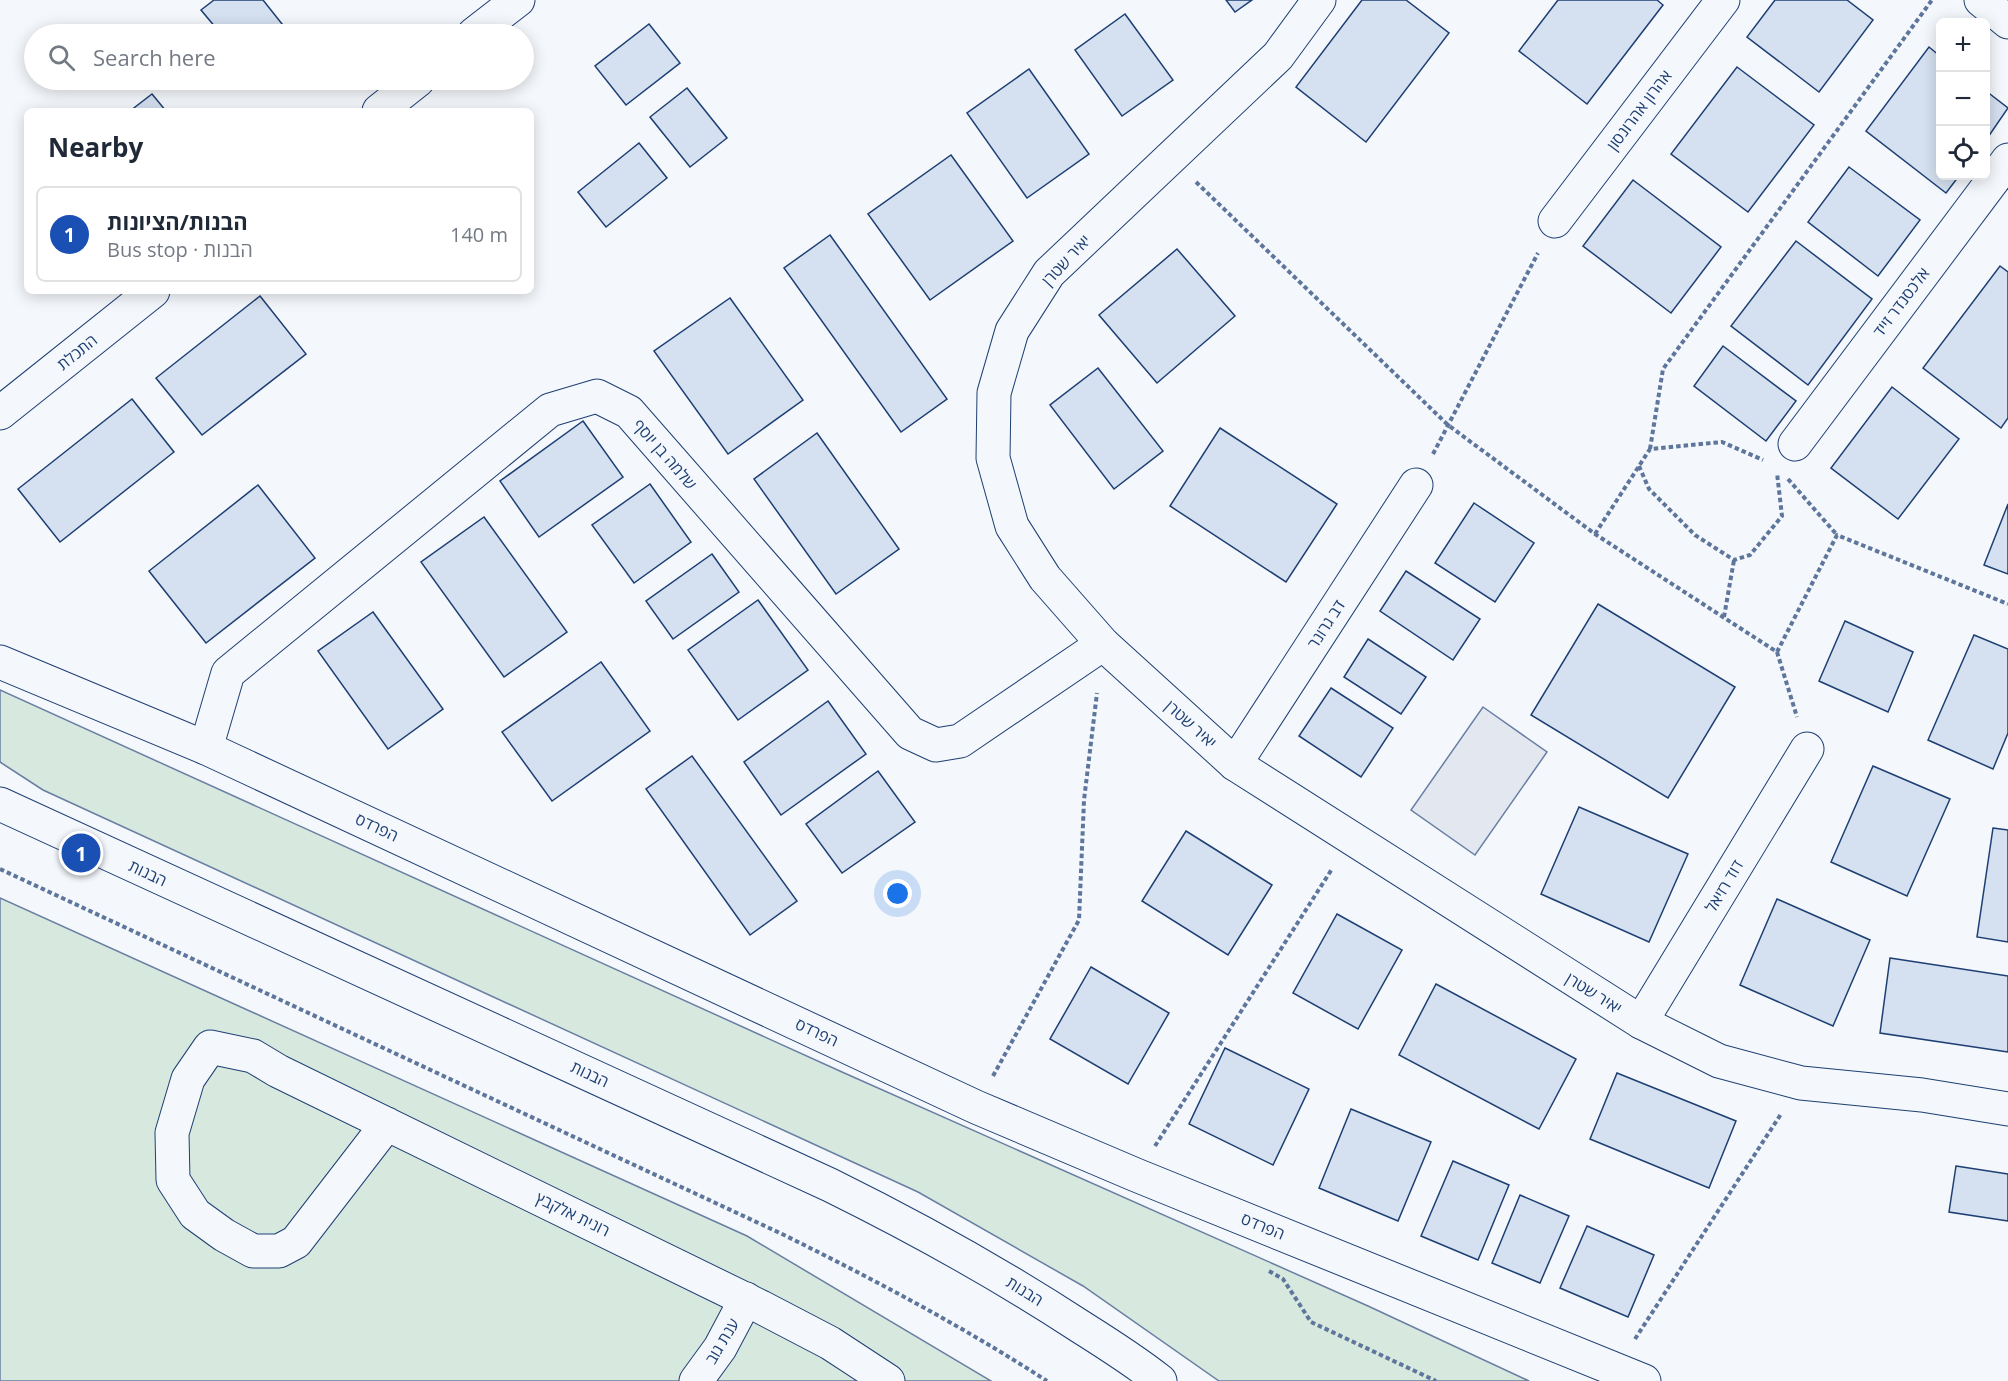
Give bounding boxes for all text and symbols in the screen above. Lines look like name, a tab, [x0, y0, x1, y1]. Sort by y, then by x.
map controls	[1936, 18, 1990, 180]
button: +	[1936, 18, 1990, 72]
search box	[24, 24, 534, 90]
icon: search	[45, 41, 78, 74]
text: Search here	[93, 42, 216, 72]
street label: אהרון אהרונסון	[1601, 65, 1677, 155]
button: −	[1936, 72, 1990, 126]
button: locate	[1936, 126, 1990, 180]
text: Nearby	[48, 129, 143, 165]
text: הבנות/הציונות	[107, 206, 248, 236]
text: 1	[64, 221, 75, 248]
text: 140 m	[450, 221, 508, 248]
street label: יאיר שטרן	[1037, 230, 1095, 290]
text: Bus stop · הבנות	[107, 236, 253, 263]
street label: אלכסנדר זייד	[1868, 263, 1934, 341]
street label: התכלת	[52, 329, 102, 375]
street label: שלמה בן יוסף	[628, 414, 702, 494]
street label: דב גרונר	[1302, 595, 1350, 653]
street label: יאיר שטרן	[1160, 695, 1222, 753]
street label: הפרדס	[352, 807, 402, 847]
pin: 1	[62, 830, 100, 876]
street label: הבנות	[125, 855, 171, 891]
street label: דוד רזיאל	[1700, 856, 1748, 916]
your location	[883, 879, 912, 908]
street label: יאיר שטרן	[1562, 967, 1626, 1019]
street label: הפרדס	[792, 1012, 842, 1052]
street label: הבנות	[567, 1056, 613, 1092]
street label: רונית אלקבץ	[532, 1187, 614, 1241]
street label: הפרדס	[1238, 1207, 1288, 1245]
street label: הבנות	[1002, 1271, 1048, 1311]
street label: ענת גוב	[700, 1314, 744, 1368]

